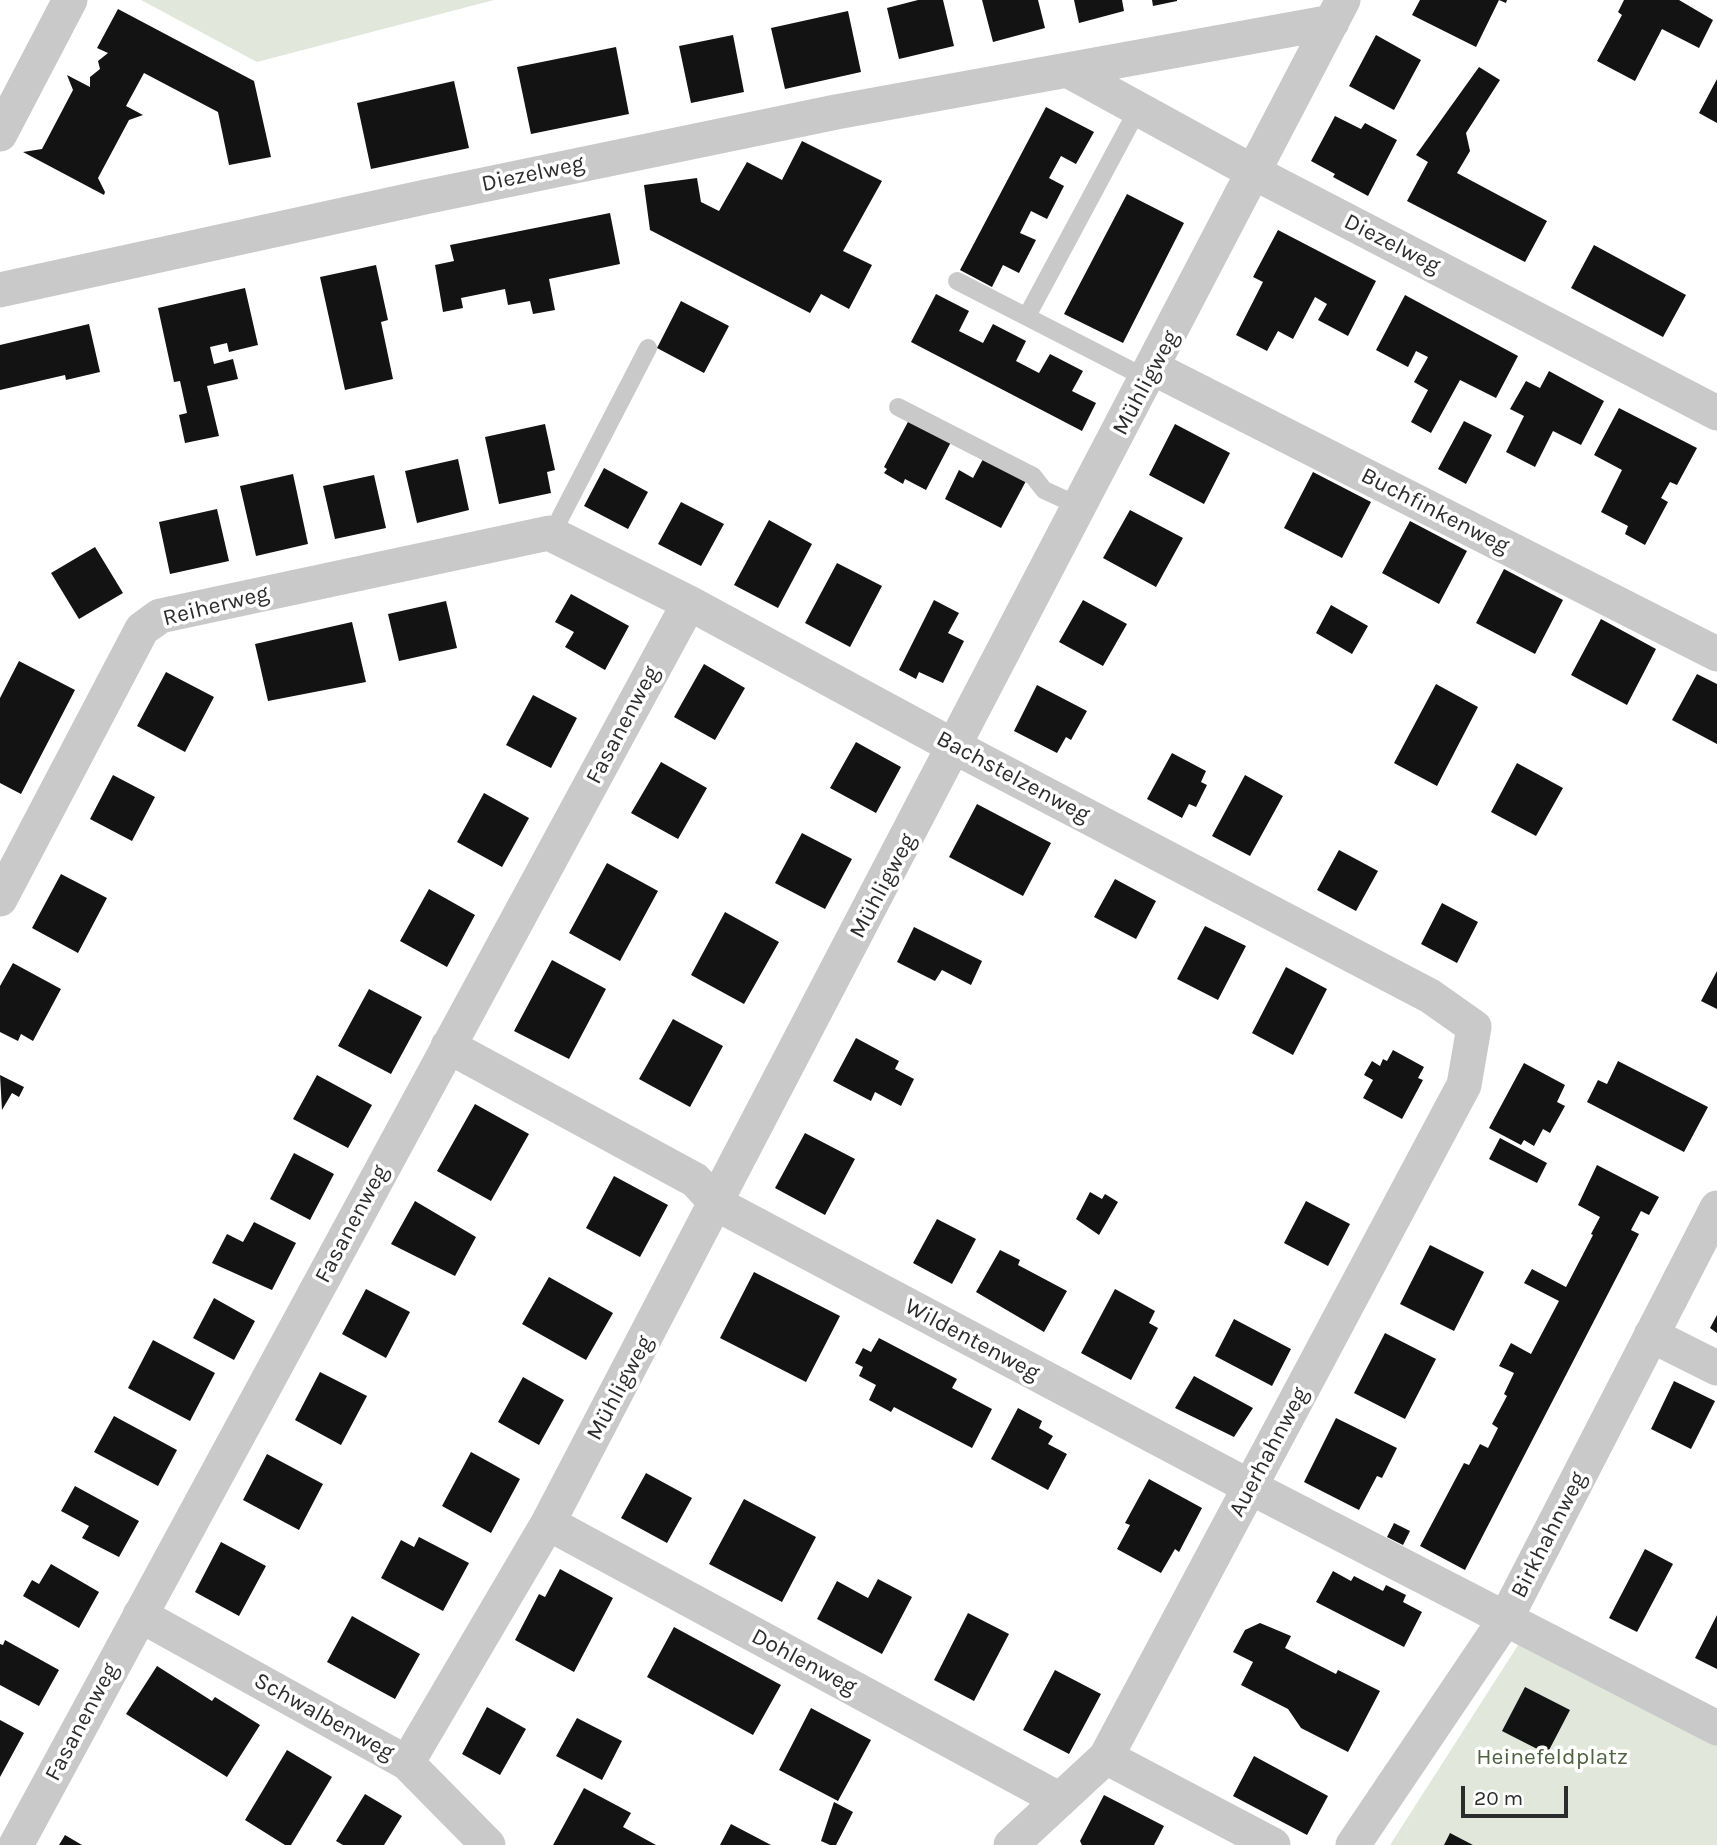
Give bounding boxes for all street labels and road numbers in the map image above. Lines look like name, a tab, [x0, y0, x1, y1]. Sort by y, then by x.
street label: Diezelweg	[479, 150, 587, 198]
street label: Diezelweg	[1339, 208, 1445, 280]
street label: Mühligweg	[1107, 326, 1185, 440]
street label: Buchfinkenweg	[1356, 462, 1514, 560]
street label: Reiherweg	[160, 580, 272, 632]
street label: Fasanenweg	[580, 661, 666, 789]
street label: Bachstelzenweg	[932, 725, 1094, 829]
street label: Mühligweg	[844, 829, 922, 943]
street label: Fasanenweg	[309, 1160, 395, 1288]
street label: Wildentenweg	[900, 1293, 1044, 1387]
street label: Mühligweg	[581, 1331, 659, 1445]
street label: Auerhahnweg	[1223, 1382, 1315, 1522]
street label: Birkhahnweg	[1505, 1467, 1593, 1603]
street label: Dohlenweg	[747, 1623, 861, 1701]
street label: Fasanenweg	[39, 1658, 125, 1786]
street label: Schwalbenweg	[249, 1667, 399, 1767]

